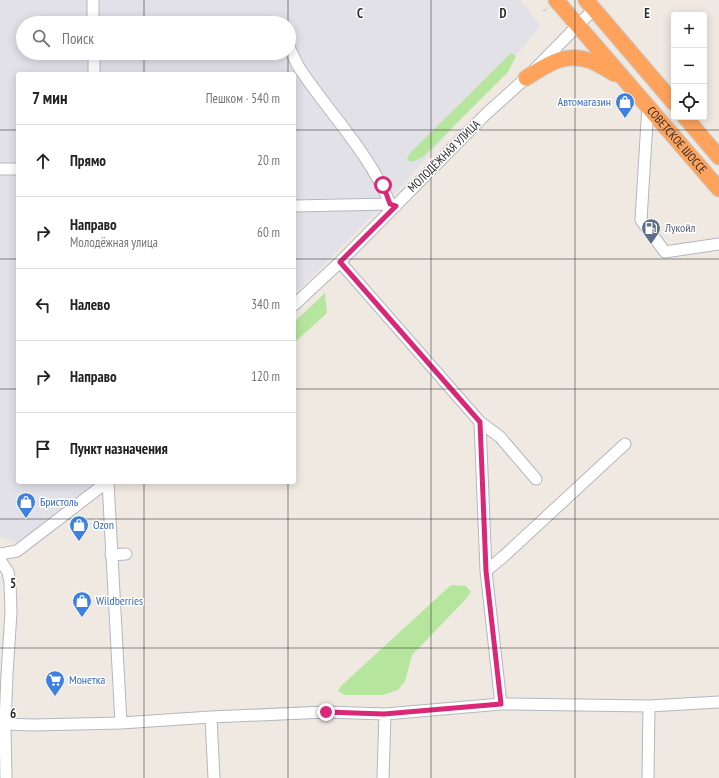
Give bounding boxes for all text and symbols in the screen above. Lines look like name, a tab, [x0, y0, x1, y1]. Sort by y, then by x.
text: C	[357, 5, 363, 22]
text: D	[500, 5, 507, 22]
text: E	[644, 5, 650, 22]
map controls	[671, 12, 707, 120]
button: +	[671, 12, 707, 48]
search box	[16, 16, 296, 60]
icon: search	[30, 27, 52, 49]
text: Поиск	[62, 29, 94, 48]
button: −	[671, 48, 707, 84]
button: locate	[671, 84, 707, 120]
text: 7 мин	[32, 87, 68, 109]
text: Пешком · 540 m	[206, 90, 280, 107]
shop icon: Автомагазин	[614, 91, 636, 119]
place label: Автомагазин	[558, 94, 611, 109]
street label: СОВЕТСКОЕ ШОССЕ	[644, 103, 710, 176]
street label: МОЛОДЁЖНАЯ УЛИЦА	[404, 116, 483, 195]
icon: ahead	[32, 150, 54, 172]
text: Прямо	[70, 151, 106, 170]
text: 20 m	[257, 152, 280, 169]
route start	[374, 176, 392, 194]
text: Направо	[70, 215, 117, 234]
fuel station icon: Лукойл	[640, 217, 662, 245]
place label: Лукойл	[664, 220, 696, 235]
icon: right	[32, 222, 54, 244]
text: 60 m	[257, 224, 280, 241]
text: Молодёжная улица	[70, 234, 158, 251]
icon: left	[32, 294, 54, 316]
text: Налево	[70, 295, 110, 314]
text: 340 m	[251, 296, 280, 313]
icon: right	[32, 366, 54, 388]
text: Направо	[70, 367, 117, 386]
text: 120 m	[251, 368, 280, 385]
icon: arrive	[32, 438, 54, 460]
text: Пункт назначения	[70, 439, 168, 458]
shop icon: Бристоль	[15, 491, 37, 519]
place label: Бристоль	[40, 494, 79, 509]
shop icon: Ozon	[68, 514, 90, 542]
place label: Ozon	[93, 517, 114, 532]
text: 5	[10, 575, 16, 592]
shop icon: Wildberries	[71, 590, 93, 618]
place label: Wildberries	[96, 593, 143, 608]
supermarket icon: Монетка	[44, 669, 66, 697]
place label: Монетка	[69, 672, 105, 687]
route end	[317, 703, 335, 721]
text: 6	[10, 705, 16, 722]

